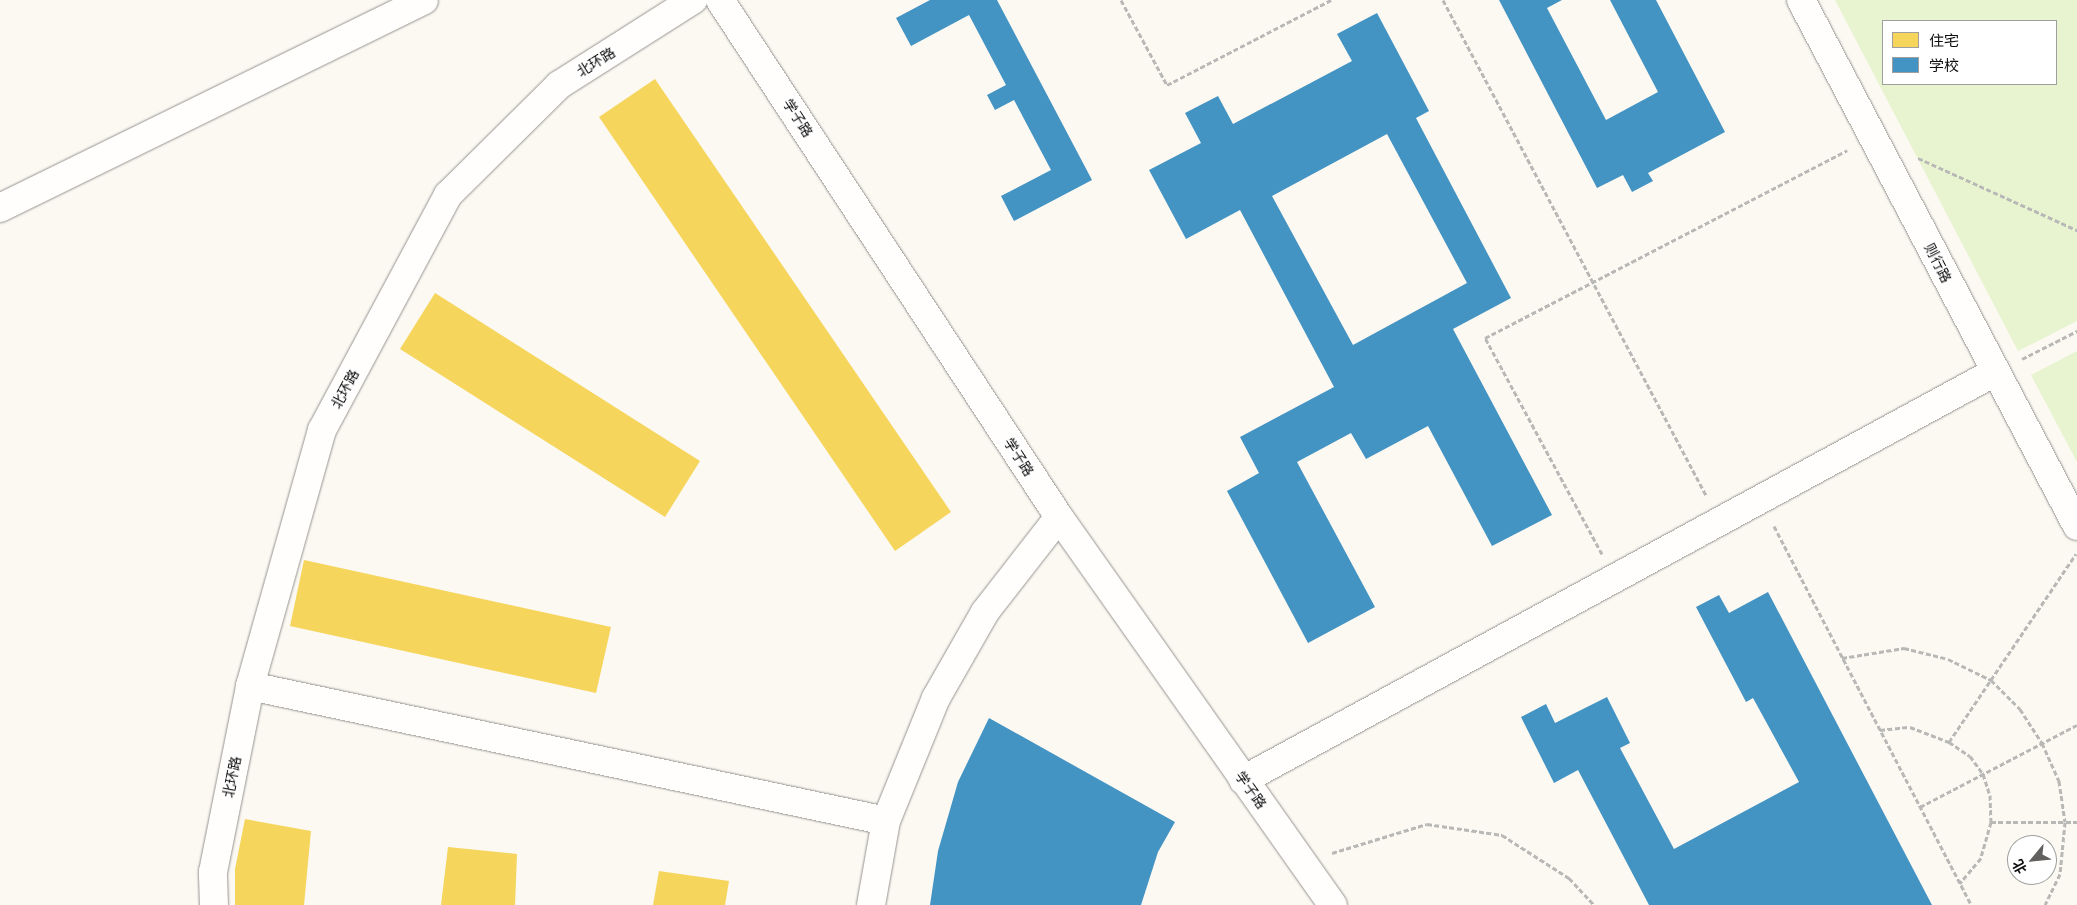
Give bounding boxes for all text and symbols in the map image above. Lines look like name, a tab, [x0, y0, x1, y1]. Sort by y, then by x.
legend	[1882, 20, 2057, 85]
text: 住宅	[1929, 31, 1959, 50]
street label: 北环路	[574, 44, 618, 80]
text: 学校	[1929, 56, 1959, 75]
street label: 学子路	[780, 96, 816, 140]
street label: 则行路	[1921, 240, 1955, 286]
street label: 北环路	[328, 367, 362, 411]
street label: 学子路	[1001, 435, 1037, 479]
street label: 北环路	[220, 755, 244, 799]
street label: 学子路	[1232, 768, 1270, 812]
north arrow	[2007, 835, 2057, 885]
text: 北	[2008, 856, 2031, 877]

